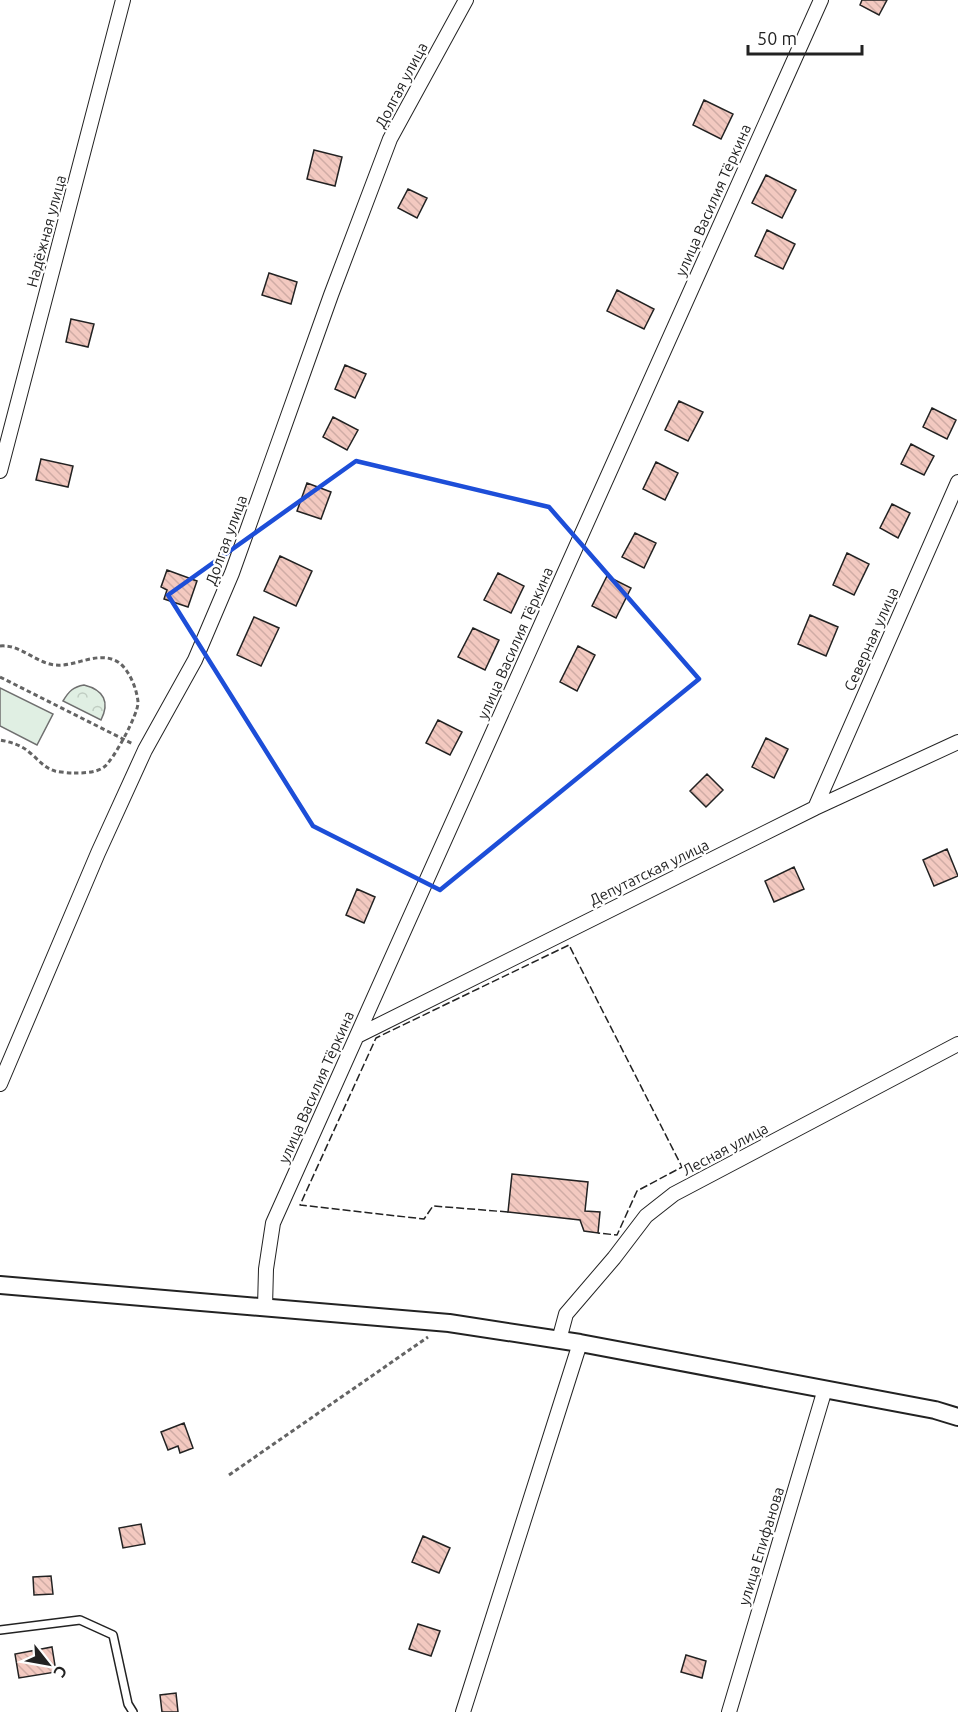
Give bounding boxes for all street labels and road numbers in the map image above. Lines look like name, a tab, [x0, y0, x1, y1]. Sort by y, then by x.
street label: Долгая улица	[371, 39, 431, 131]
street label: улица Василия Тёркина	[672, 121, 754, 279]
street label: Надёжная улица	[23, 173, 69, 289]
street label: Долгая улица	[202, 493, 250, 587]
street label: улица Василия Тёркина	[474, 564, 556, 722]
street label: Северная улица	[840, 584, 902, 694]
street label: Депутатская улица	[586, 836, 712, 908]
street label: улица Василия Тёркина	[275, 1008, 357, 1166]
street label: Лесная улица	[679, 1119, 771, 1179]
street label: улица Епифанова	[735, 1485, 787, 1607]

